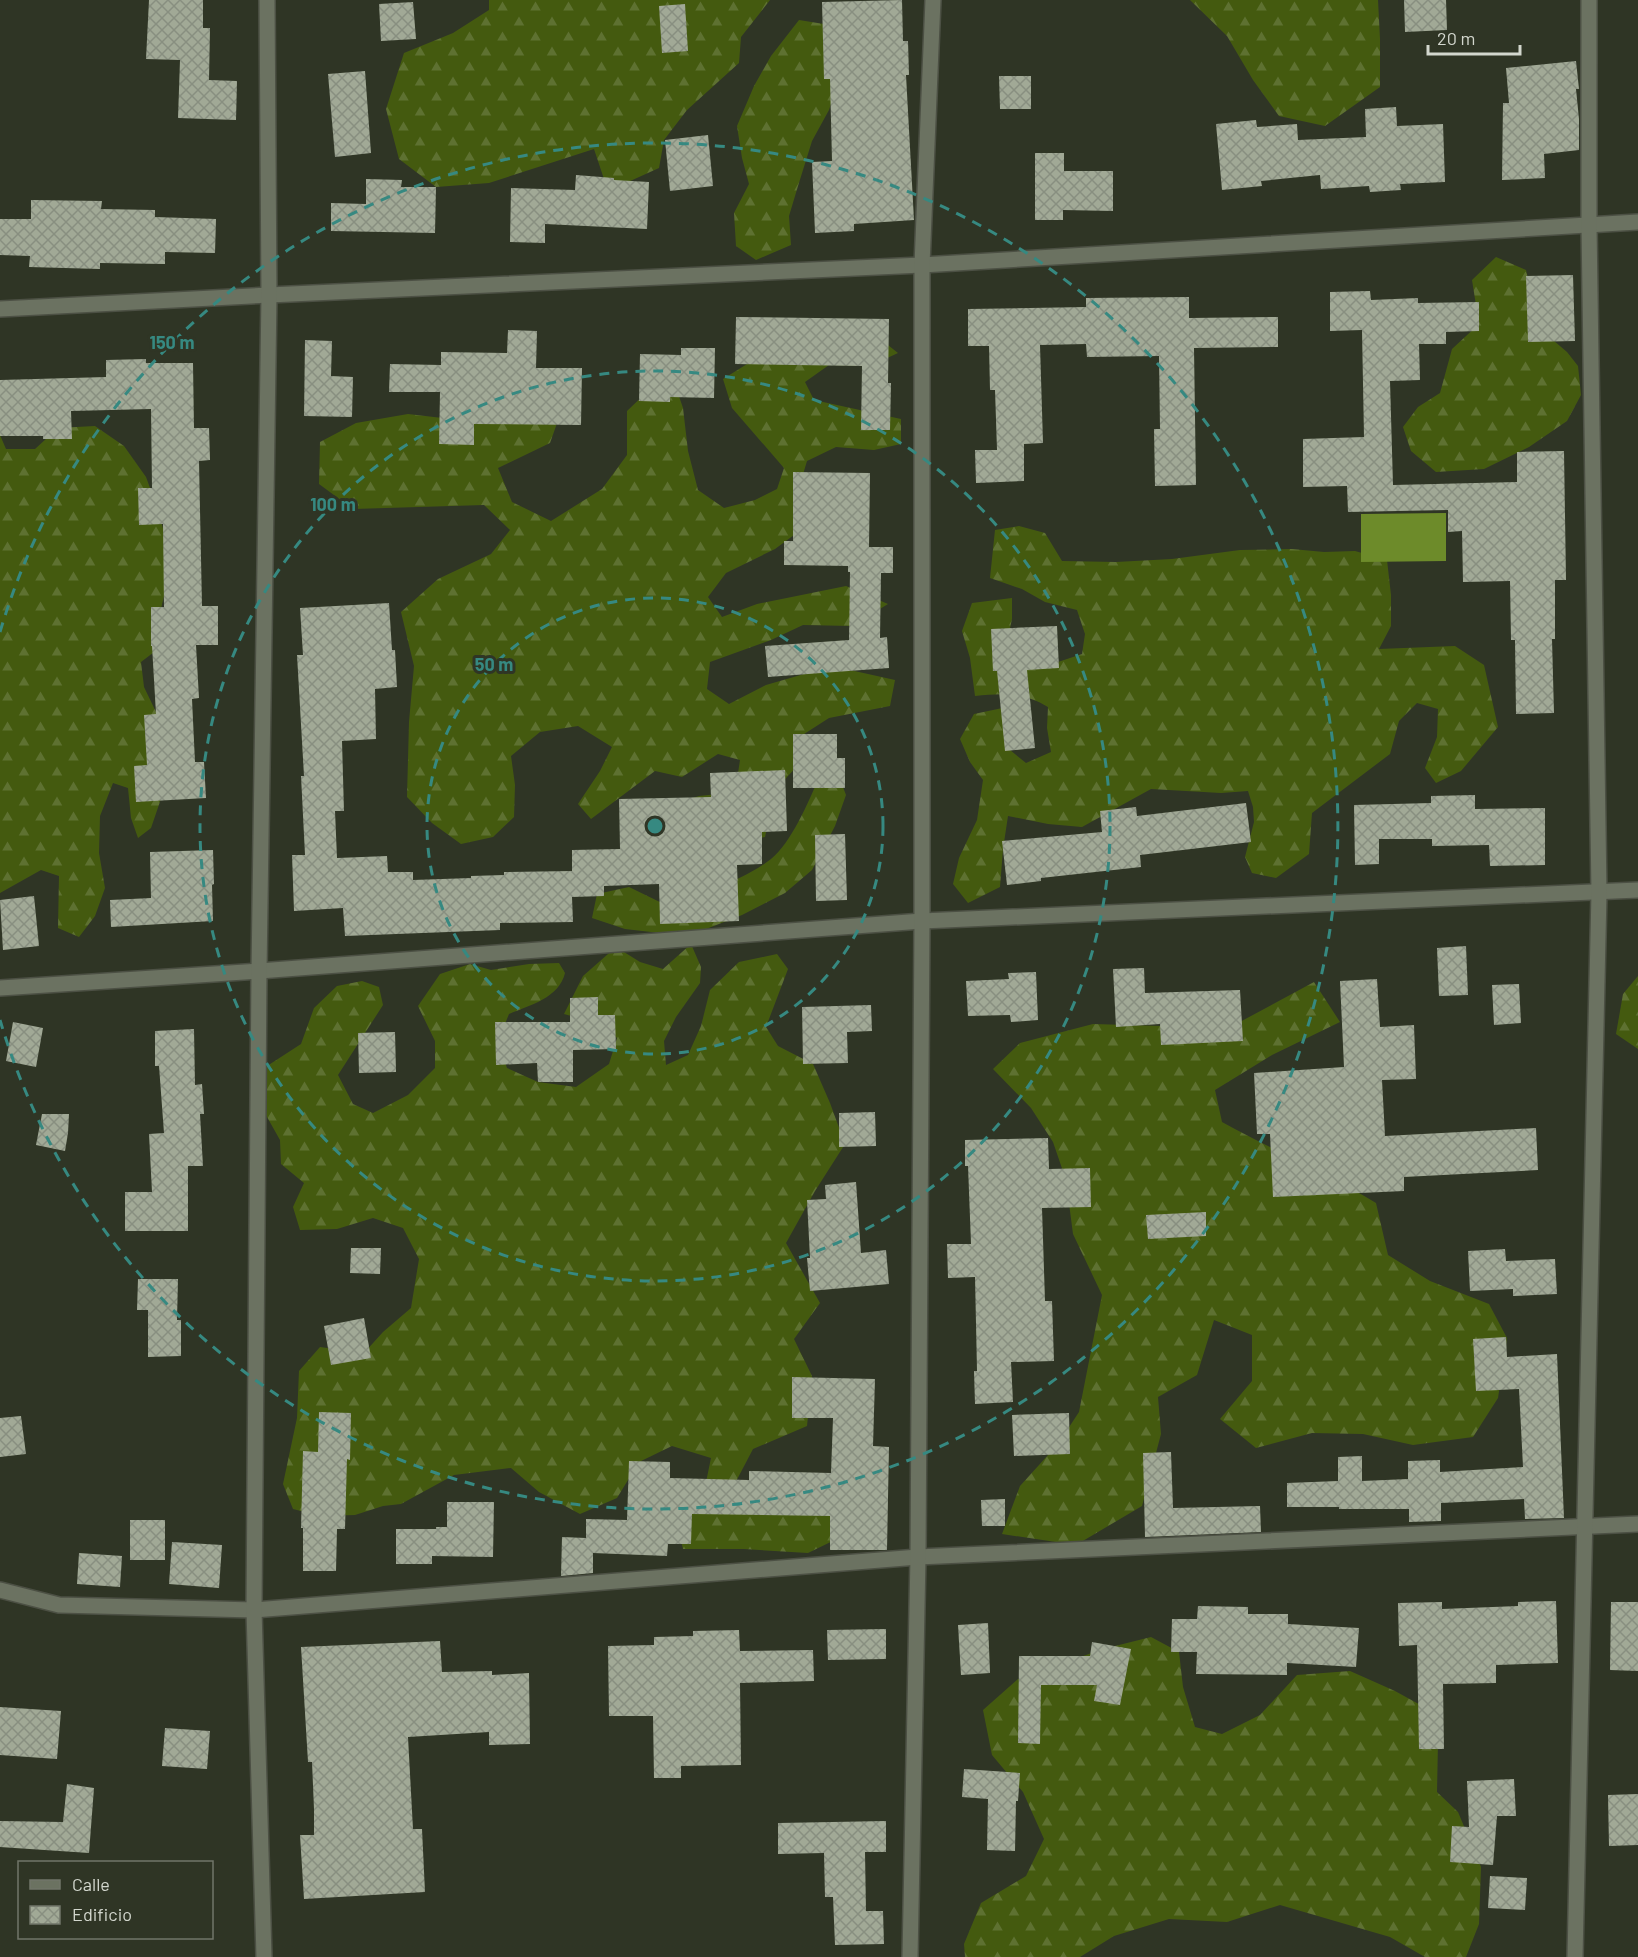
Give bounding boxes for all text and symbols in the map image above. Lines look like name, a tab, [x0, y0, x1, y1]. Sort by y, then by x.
scale bar	[1428, 18, 1520, 56]
text: 20 m	[1437, 27, 1475, 49]
text: 150 m	[150, 331, 194, 353]
text: 100 m	[310, 493, 356, 515]
text: 50 m	[475, 653, 513, 675]
centre of rings	[645, 816, 665, 836]
legend	[18, 1861, 213, 1939]
text: Calle	[72, 1873, 110, 1895]
text: Edificio	[72, 1903, 132, 1925]

